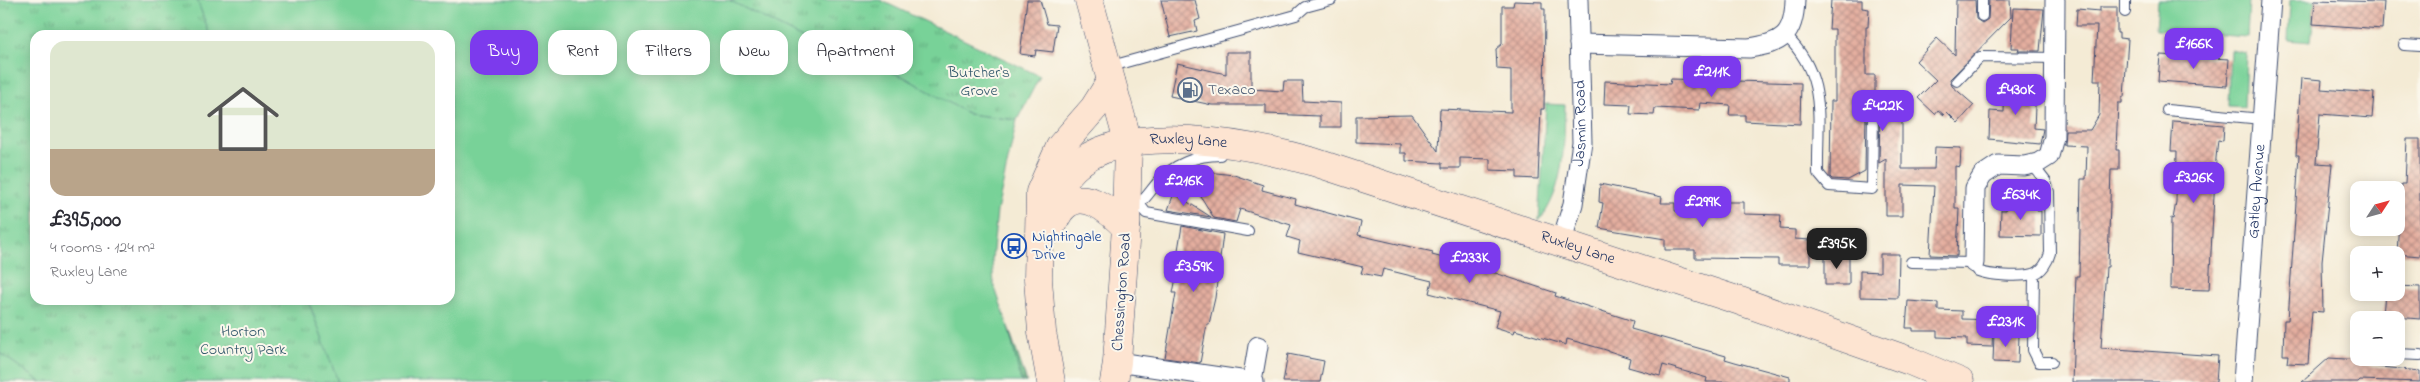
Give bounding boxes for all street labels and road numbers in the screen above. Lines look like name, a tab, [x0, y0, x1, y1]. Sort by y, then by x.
street label: Jasmin Road	[1567, 80, 1594, 168]
street label: Ruxley Lane	[1149, 127, 1229, 156]
street label: Gatley Avenue	[2242, 143, 2272, 240]
street label: Ruxley Lane	[1537, 225, 1619, 272]
street label: Chessington Road	[1106, 232, 1138, 352]

